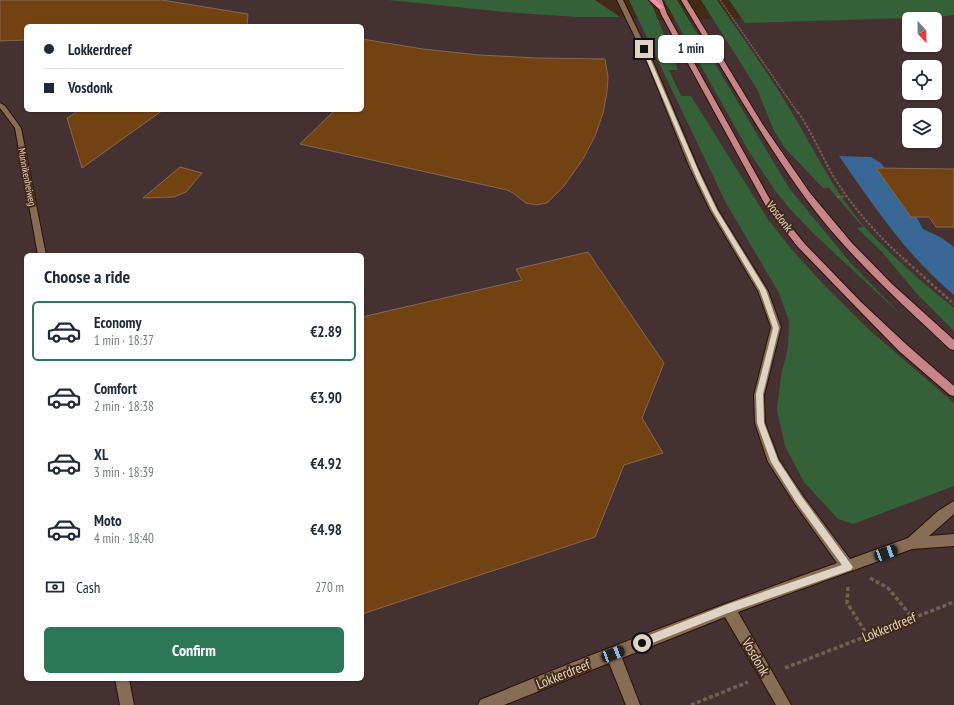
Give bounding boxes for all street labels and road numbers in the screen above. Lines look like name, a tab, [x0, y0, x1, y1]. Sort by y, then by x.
street label: Munnikenheiweg	[15, 147, 39, 207]
street label: Vosdonk	[763, 197, 797, 235]
street label: Lokkerdreef	[859, 608, 919, 646]
street label: Vosdonk	[738, 634, 774, 679]
street label: Lokkerdreef	[533, 655, 593, 693]

